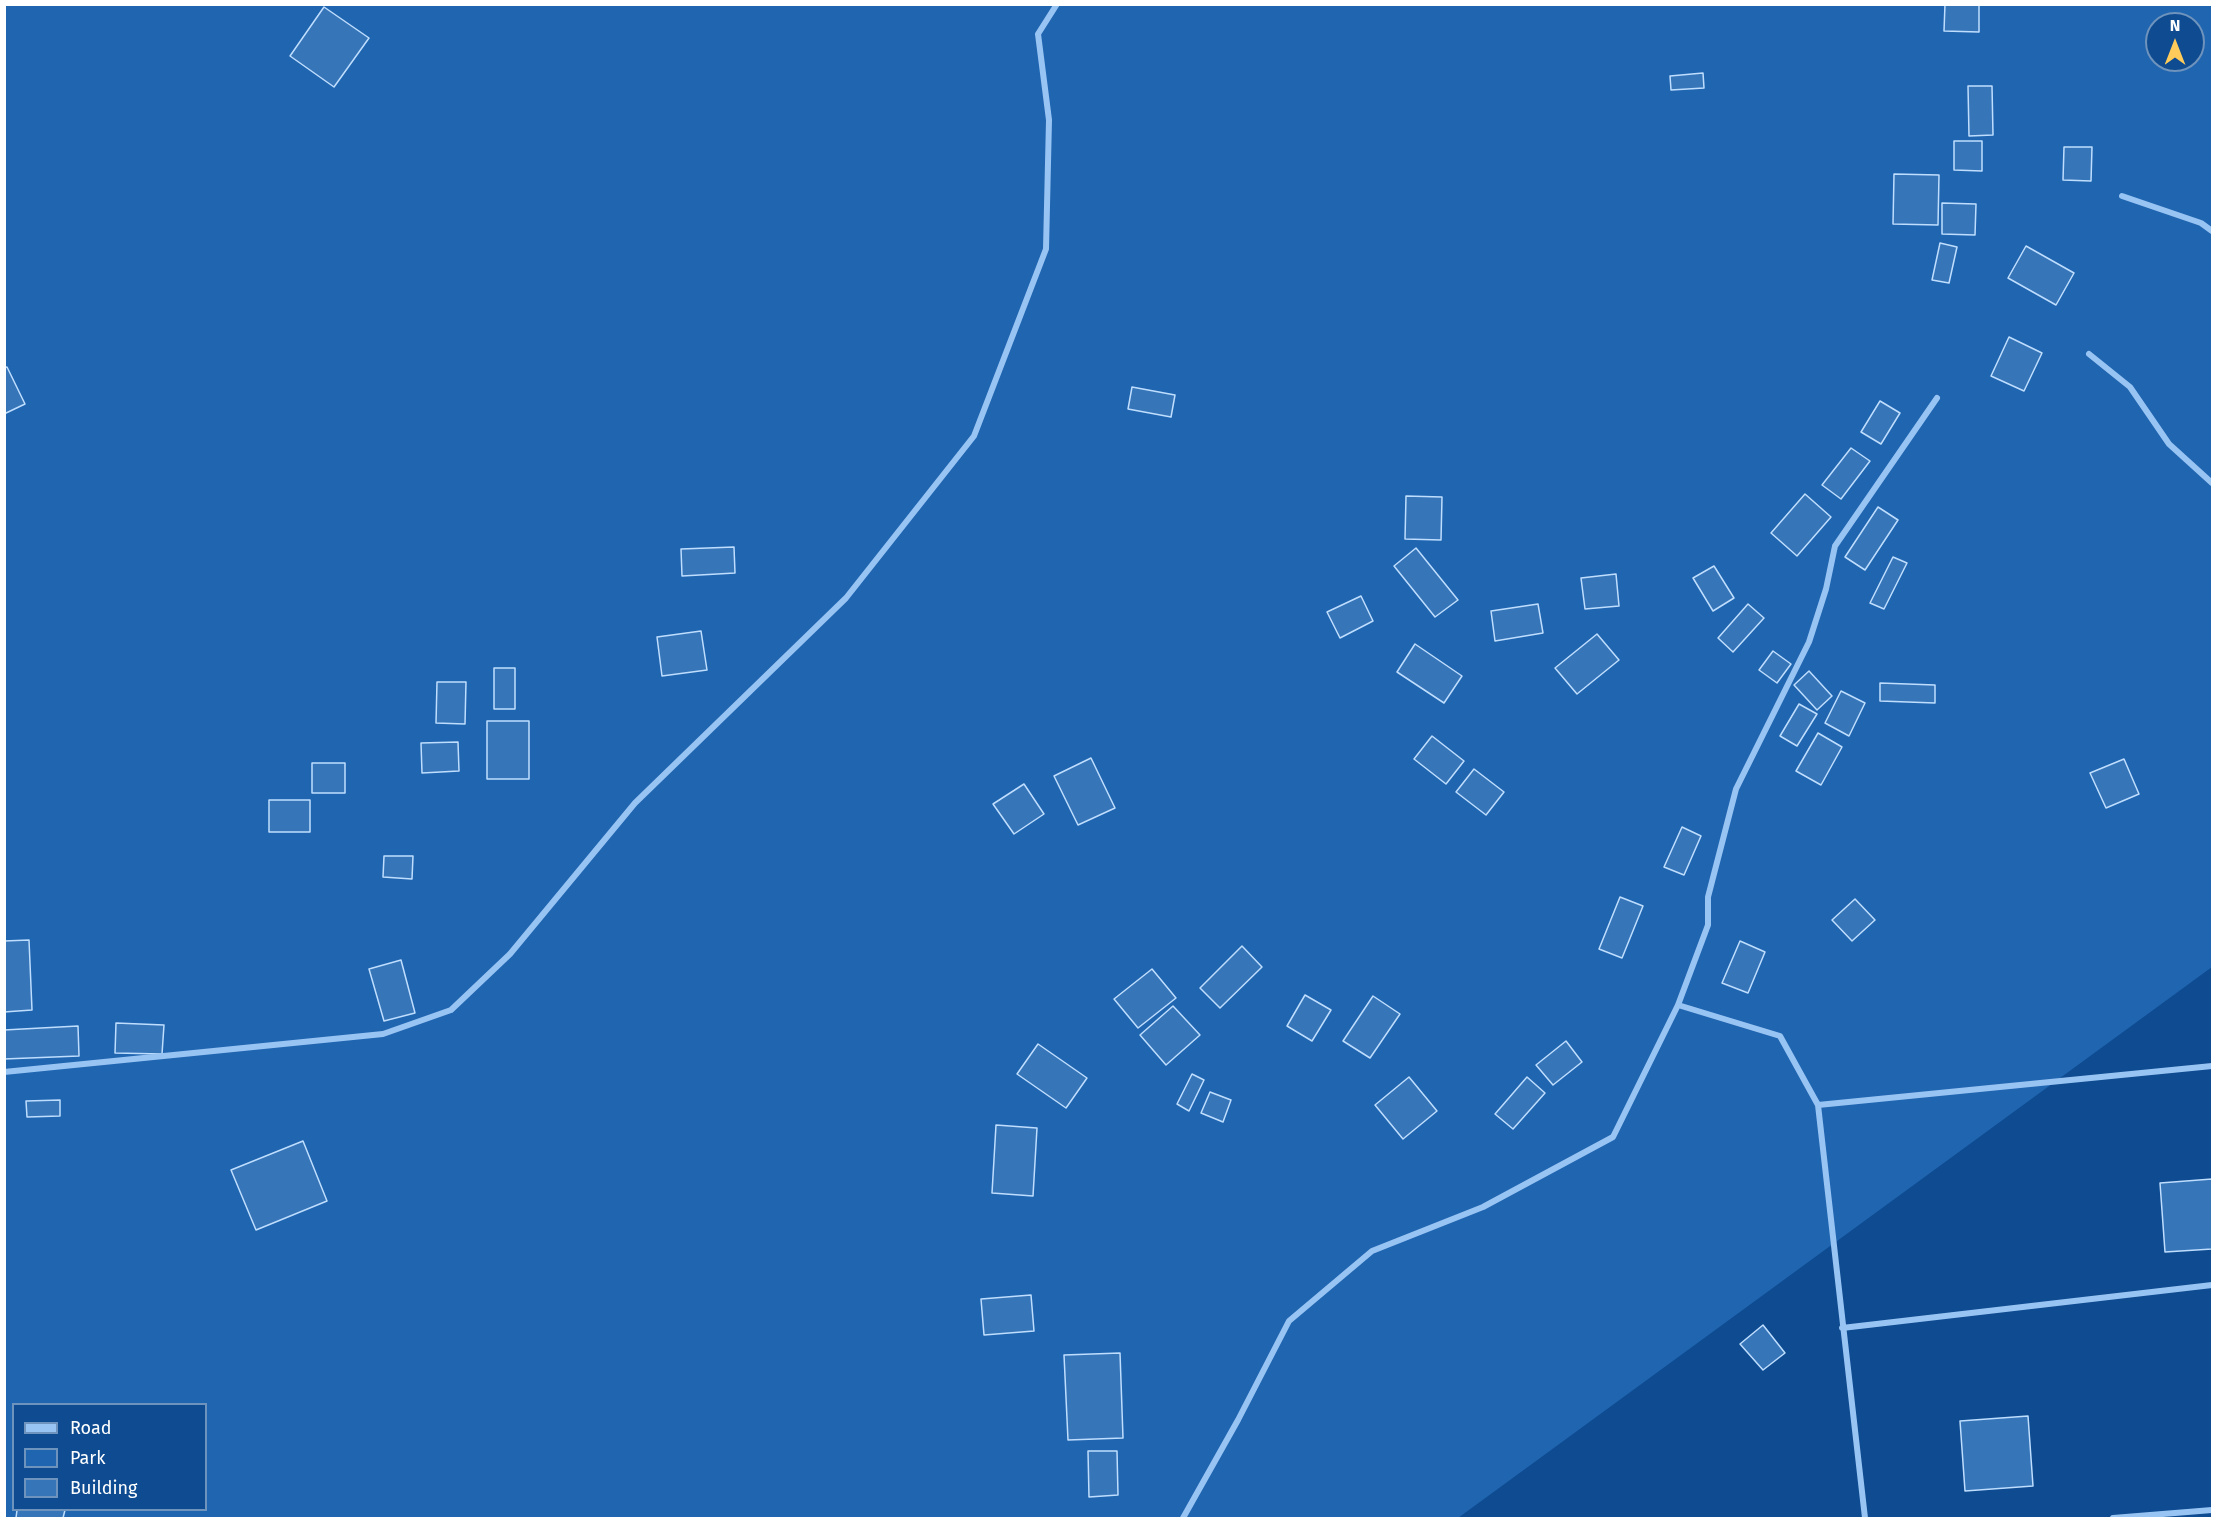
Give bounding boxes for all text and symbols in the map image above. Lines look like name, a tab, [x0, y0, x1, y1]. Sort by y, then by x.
north arrow	[2145, 12, 2205, 72]
text: N	[2170, 16, 2180, 35]
legend	[12, 1403, 207, 1511]
text: Road	[70, 1417, 112, 1439]
text: Park	[70, 1447, 105, 1469]
text: Building	[70, 1477, 137, 1499]

